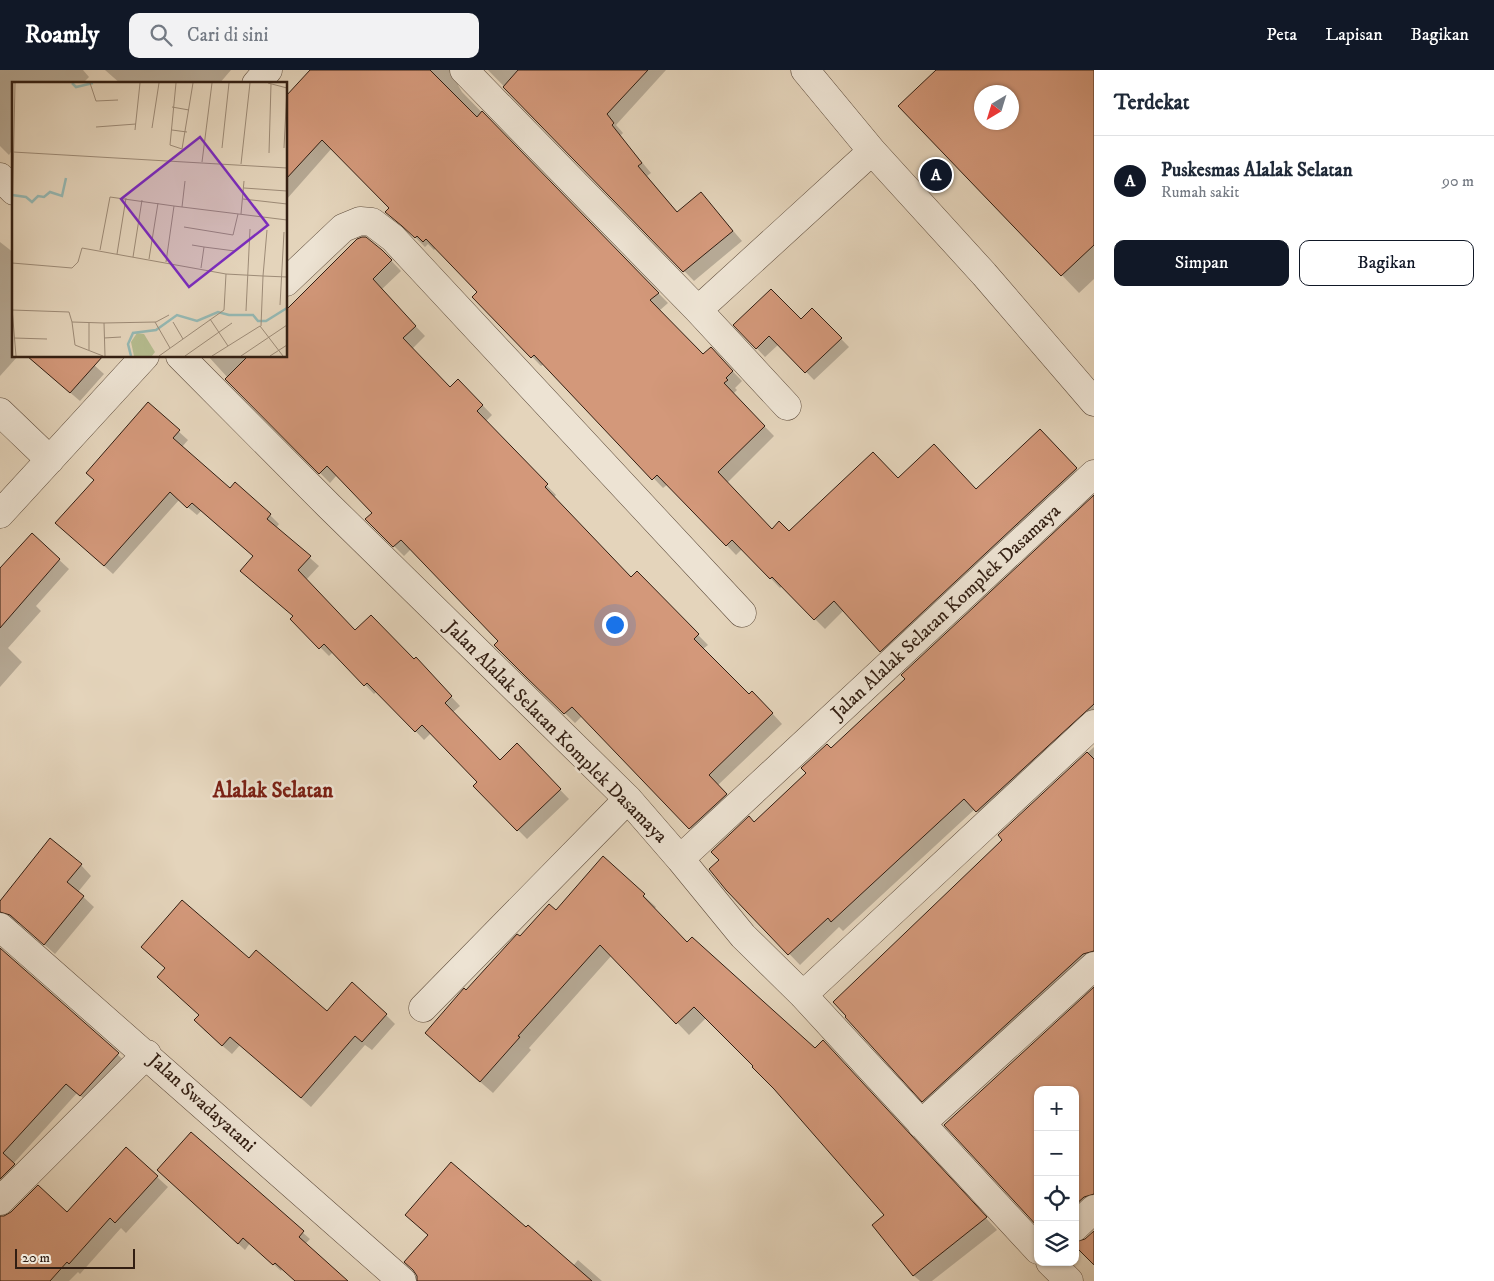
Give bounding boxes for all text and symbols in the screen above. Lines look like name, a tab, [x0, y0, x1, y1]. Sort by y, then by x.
search box	[129, 13, 479, 58]
text: Roamly	[25, 20, 99, 50]
icon: search	[147, 21, 175, 49]
text: Cari di sini	[187, 24, 268, 47]
text: Peta	[1266, 24, 1297, 46]
text: Lapisan	[1325, 24, 1383, 46]
text: Bagikan	[1411, 24, 1469, 46]
inset map	[12, 82, 288, 358]
north arrow	[974, 85, 1019, 130]
text: Terdekat	[1114, 90, 1189, 116]
pin: A	[920, 156, 952, 194]
text: Puskesmas Alalak Selatan	[1161, 159, 1353, 182]
text: A	[1125, 171, 1135, 191]
text: 90 m	[1442, 171, 1474, 191]
text: Rumah sakit	[1161, 182, 1239, 202]
button: Simpan	[1114, 240, 1289, 286]
button: Bagikan	[1299, 240, 1474, 286]
street label: Jalan Alalak Selatan Komplek Dasamaya	[825, 500, 1065, 726]
your location	[602, 612, 628, 638]
street label: Jalan Alalak Selatan Komplek Dasamaya	[439, 615, 672, 848]
district label: Alalak Selatan	[212, 778, 334, 804]
street label: Jalan Swadayatani	[142, 1047, 261, 1157]
map controls	[1034, 1086, 1079, 1266]
button: +	[1034, 1086, 1079, 1131]
button: −	[1034, 1131, 1079, 1176]
button: locate	[1034, 1176, 1079, 1221]
button: layers	[1034, 1221, 1079, 1266]
scale bar	[15, 1246, 135, 1269]
text: 20 m	[22, 1249, 50, 1267]

